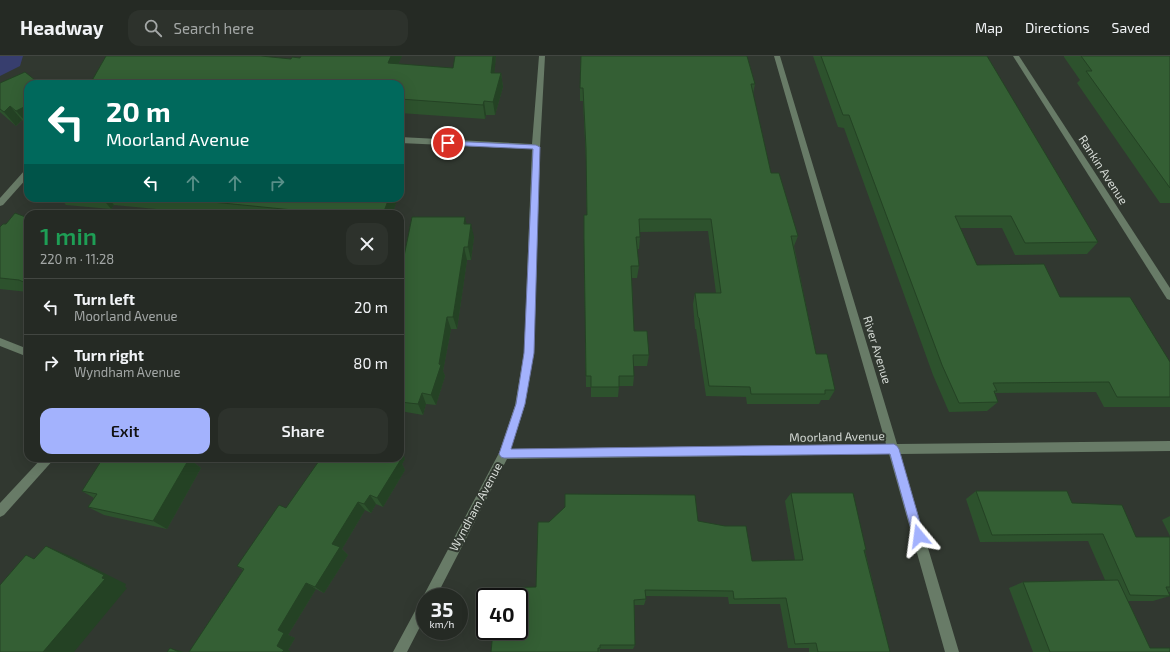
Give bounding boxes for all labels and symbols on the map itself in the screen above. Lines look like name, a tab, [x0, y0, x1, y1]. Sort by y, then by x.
pin	[431, 126, 465, 160]
street label: Rankin Avenue	[1076, 132, 1131, 207]
street label: River Avenue	[861, 314, 895, 385]
street label: Moorland Avenue	[789, 428, 885, 444]
street label: Wyndham Avenue	[446, 460, 504, 553]
position arrow	[898, 515, 940, 557]
speed limit sign: 40	[476, 588, 528, 640]

